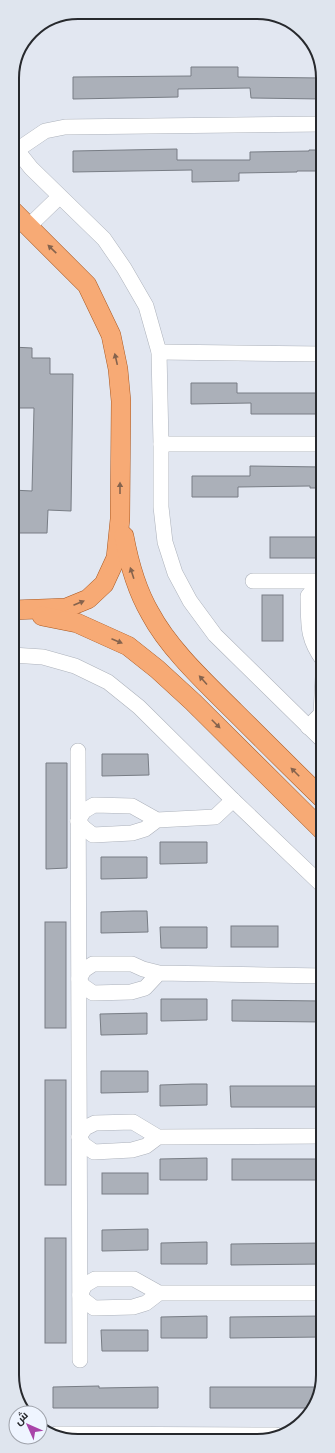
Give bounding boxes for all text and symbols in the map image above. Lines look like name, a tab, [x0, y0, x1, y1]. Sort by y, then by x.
one-way arrow	[47, 244, 57, 254]
one-way arrow	[112, 353, 118, 365]
one-way arrow	[117, 481, 123, 494]
one-way arrow	[129, 566, 135, 578]
one-way arrow	[74, 599, 86, 605]
one-way arrow	[112, 639, 124, 645]
one-way arrow	[199, 675, 208, 685]
one-way arrow	[211, 719, 221, 729]
one-way arrow	[290, 767, 300, 777]
north arrow	[8, 1405, 48, 1445]
text: ش	[11, 1408, 31, 1428]

